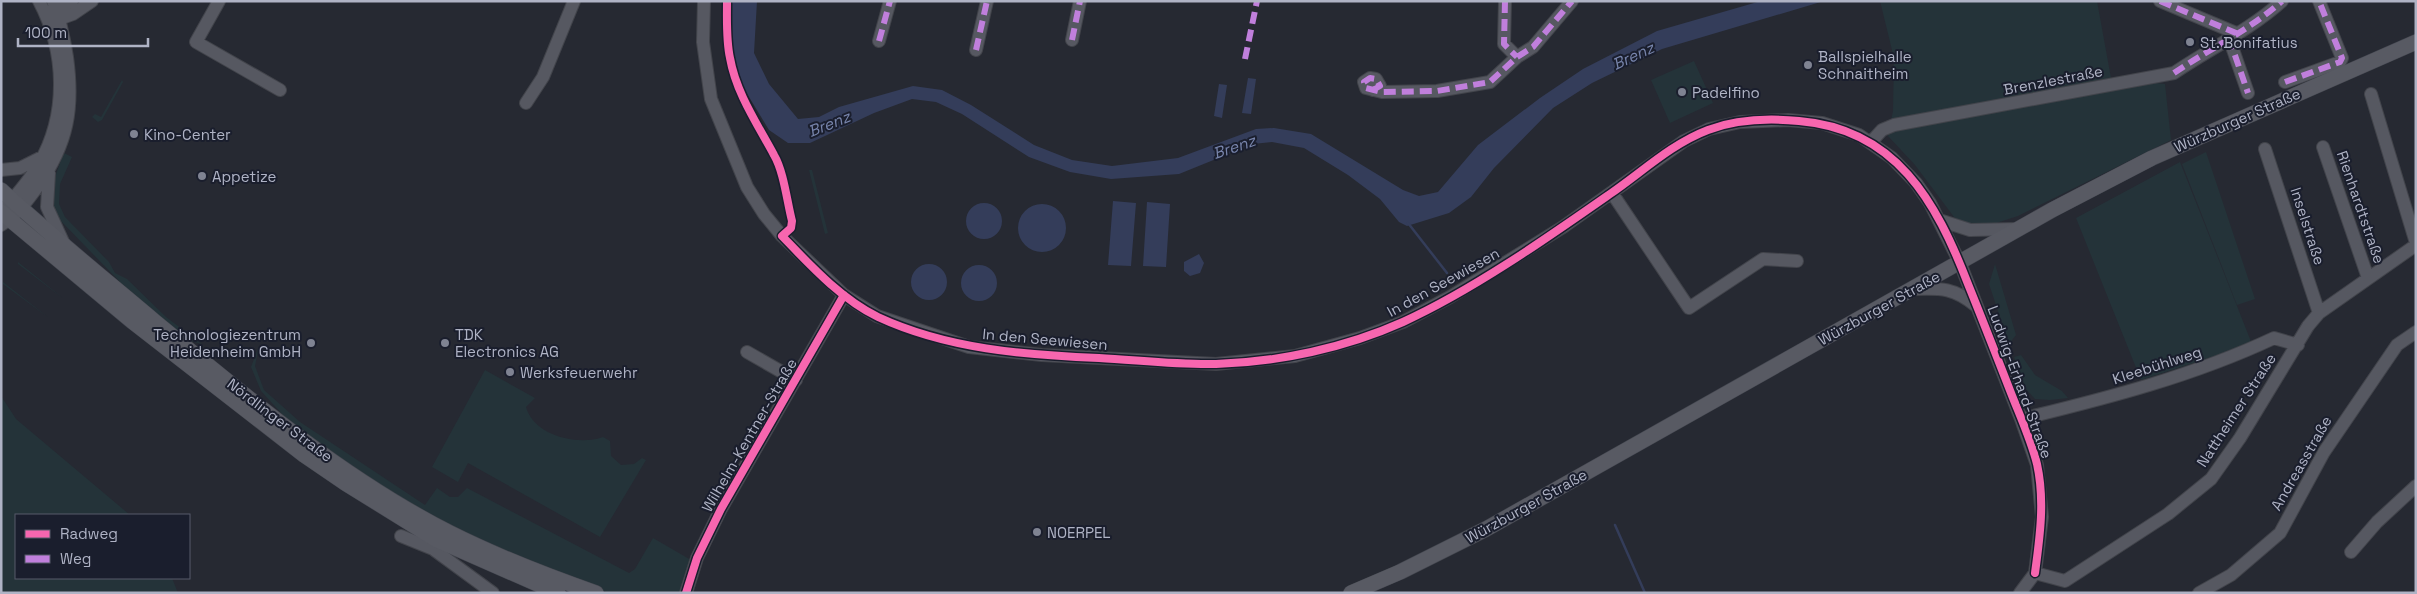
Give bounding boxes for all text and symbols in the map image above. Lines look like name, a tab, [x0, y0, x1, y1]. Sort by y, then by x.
scale bar	[18, 15, 148, 47]
text: 100 m	[25, 23, 67, 42]
place label: St. Bonifatius	[2200, 33, 2298, 52]
water label: Brenz	[1609, 36, 1659, 75]
marker: St. Bonifatius	[2184, 36, 2196, 48]
place label: Ballspielhalle Schnaitheim	[1818, 47, 1912, 83]
marker: Ballspielhalle Schnaitheim	[1802, 59, 1814, 71]
street label: Brenzlestraße	[2002, 61, 2104, 99]
place label: Padelfino	[1692, 83, 1760, 102]
street label: Würzburger Straße	[2171, 84, 2303, 156]
marker: Padelfino	[1676, 86, 1688, 98]
water label: Brenz	[805, 105, 855, 142]
place label: Kino-Center	[144, 125, 231, 144]
marker: Kino-Center	[128, 128, 140, 140]
water label: Brenz	[1210, 129, 1260, 164]
street label: Rienhardtstraße	[2333, 148, 2389, 266]
place label: Appetize	[212, 167, 276, 186]
marker: Appetize	[196, 170, 208, 182]
street label: Inselstraße	[2287, 185, 2329, 267]
street label: In den Seewiesen	[1383, 243, 1503, 321]
street label: Würzburger Straße	[1815, 267, 1943, 349]
street label: Ludwig-Erhard-Straße	[1983, 303, 2057, 461]
street label: In den Seewiesen	[982, 324, 1108, 354]
place label: Technologiezentrum Heidenheim GmbH	[153, 325, 301, 361]
place label: TDK Electronics AG	[455, 325, 559, 361]
marker: Technologiezentrum Heidenheim GmbH	[305, 337, 317, 349]
marker: TDK Electronics AG	[439, 337, 451, 349]
street label: Kleebühlweg	[2110, 342, 2204, 388]
street label: Nattheimer Straße	[2192, 349, 2280, 470]
street label: Wilhelm-Kentner-Straße	[697, 355, 801, 515]
place label: Werksfeuerwehr	[520, 363, 638, 382]
marker: Werksfeuerwehr	[504, 366, 516, 378]
street label: Nördlinger Straße	[223, 374, 337, 466]
street label: Andreasstraße	[2266, 412, 2336, 514]
street label: Würzburger Straße	[1462, 465, 1590, 547]
legend	[15, 514, 190, 579]
place label: NOERPEL	[1047, 523, 1111, 542]
text: Radweg	[60, 524, 118, 543]
marker: NOERPEL	[1031, 526, 1043, 538]
text: Weg	[60, 549, 91, 568]

